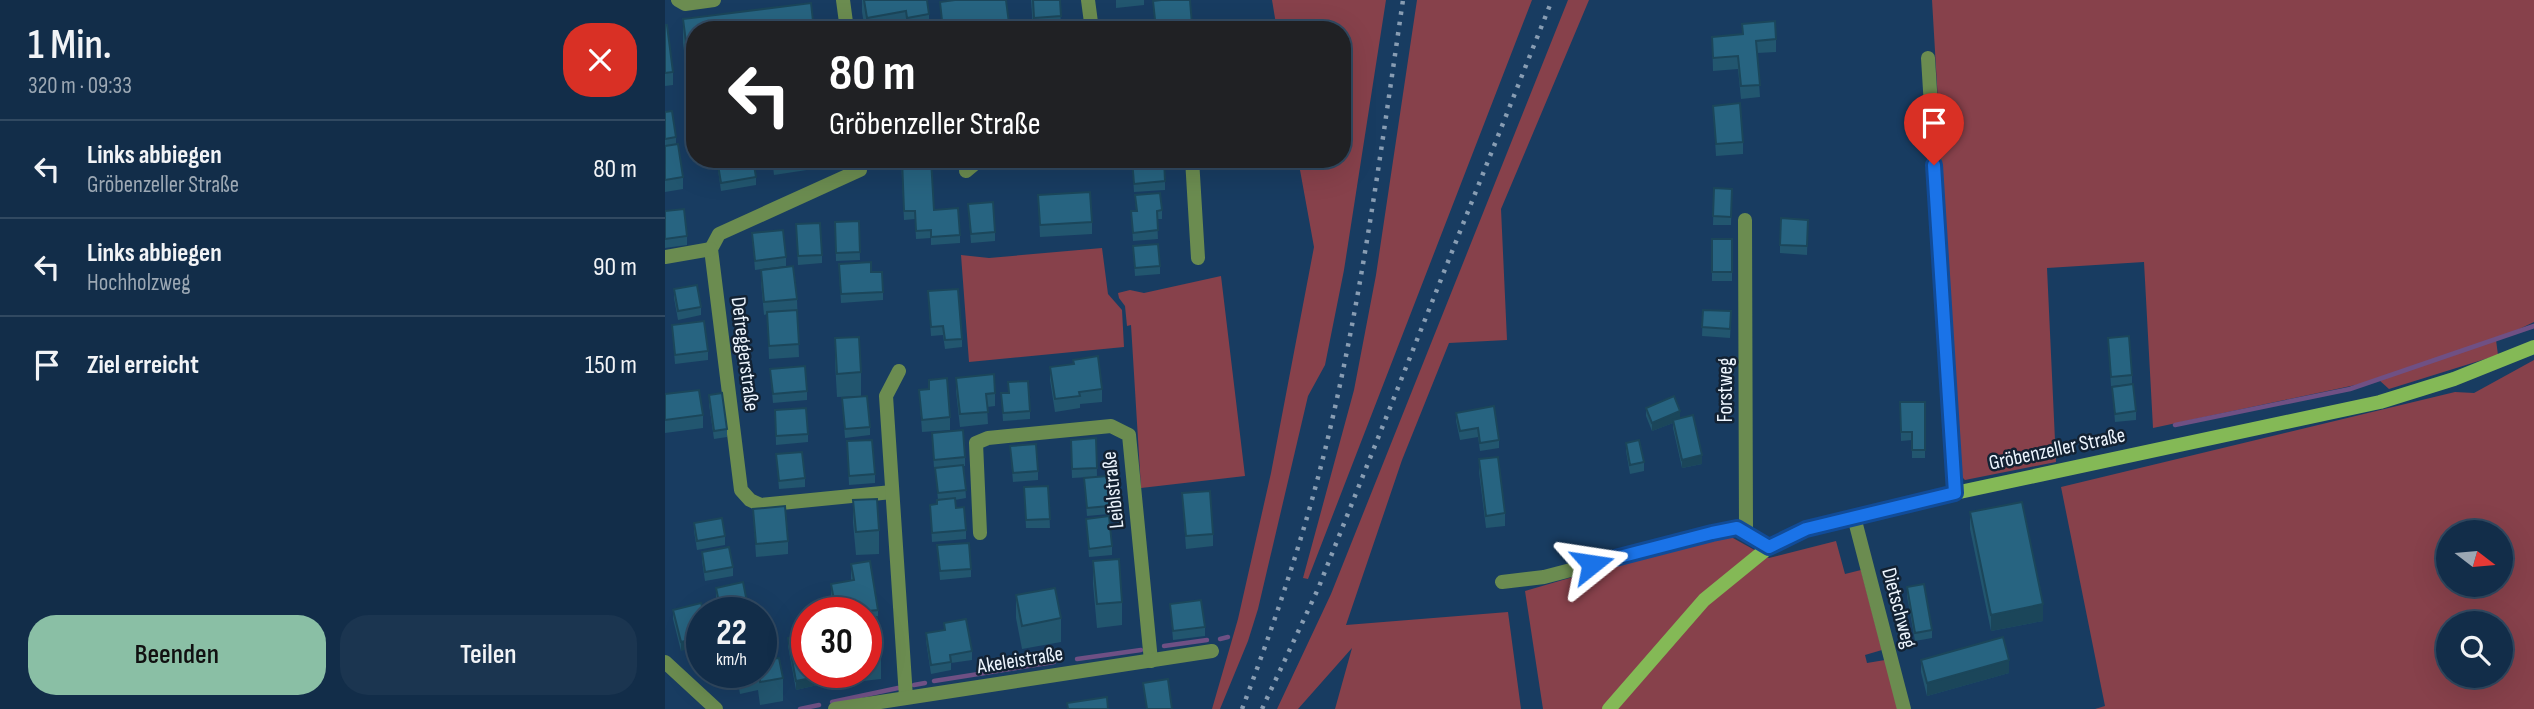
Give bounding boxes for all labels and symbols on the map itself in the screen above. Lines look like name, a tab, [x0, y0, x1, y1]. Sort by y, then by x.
pin	[1904, 93, 1964, 165]
street label: Defreggerstraße	[726, 296, 764, 412]
street label: Forstweg	[1713, 358, 1738, 422]
street label: Gröbenzeller Straße	[1987, 422, 2127, 476]
street label: Leiblstraße	[1097, 450, 1129, 530]
north arrow	[2436, 520, 2513, 597]
position arrow	[1555, 527, 1629, 601]
street label: Dietschweg	[1876, 565, 1922, 651]
speed limit sign: 30	[791, 597, 882, 688]
street label: Akeleistraße	[974, 641, 1065, 679]

